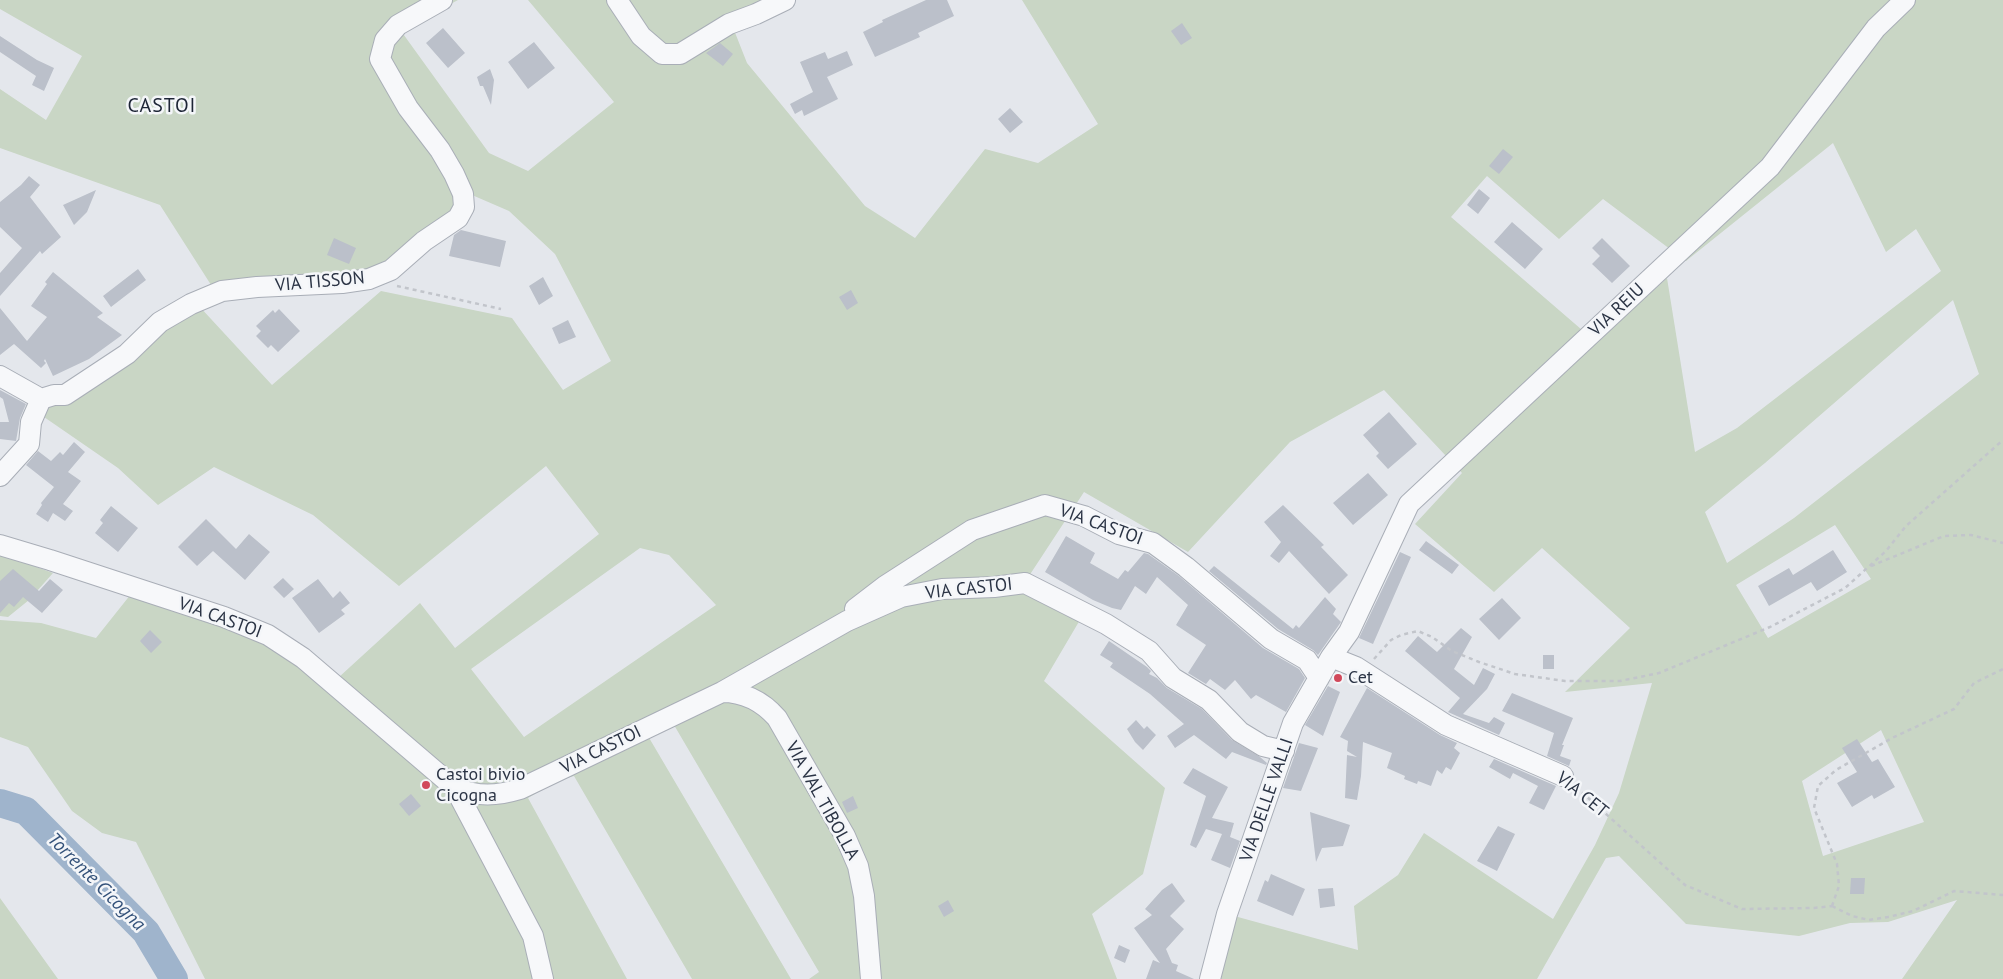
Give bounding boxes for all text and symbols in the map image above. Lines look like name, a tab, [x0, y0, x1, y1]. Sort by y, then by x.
district label: CASTOI	[127, 94, 197, 118]
street label: VIA TISSON	[274, 267, 366, 297]
street label: VIA REIU	[1585, 279, 1649, 341]
street label: VIA CASTOI	[1056, 500, 1146, 550]
street label: VIA CASTOI	[924, 574, 1014, 604]
street label: VIA CASTOI	[175, 593, 265, 643]
place label: Cet	[1348, 667, 1373, 689]
marker: Cet	[1332, 672, 1344, 684]
street label: VIA CASTOI	[557, 721, 645, 779]
street label: VIA DELLE VALLI	[1236, 735, 1298, 865]
street label: VIA VAL TIBOLLA	[781, 738, 863, 864]
place label: Castoi bivio Cicogna	[436, 764, 525, 806]
street label: VIA CET	[1552, 768, 1612, 822]
marker: Castoi bivio Cicogna	[420, 779, 432, 791]
water label: Torrente Cicogna	[42, 828, 150, 936]

